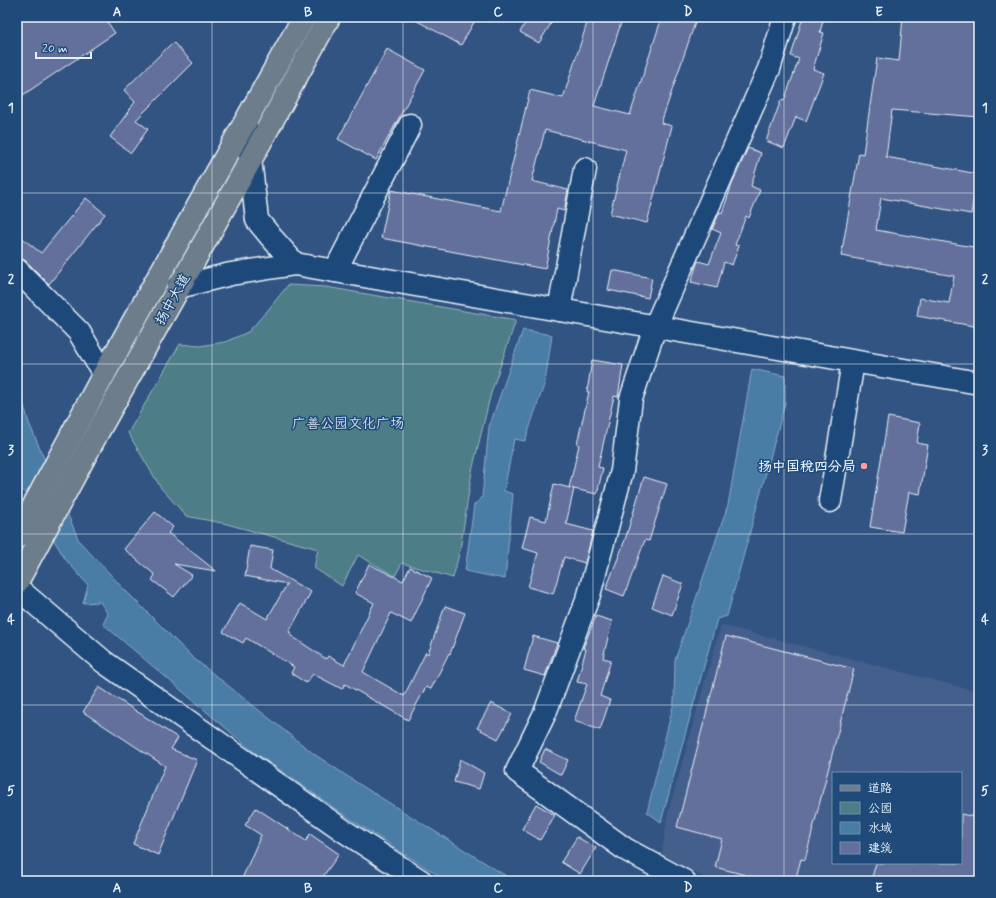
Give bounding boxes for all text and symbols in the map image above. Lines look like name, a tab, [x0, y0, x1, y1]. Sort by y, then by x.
text: A	[113, 4, 121, 21]
text: B	[304, 4, 313, 21]
text: C	[493, 4, 503, 21]
text: D	[684, 4, 693, 21]
text: E	[875, 4, 883, 21]
scale bar	[36, 34, 91, 60]
text: 20 m	[42, 41, 68, 57]
text: 1	[8, 100, 14, 117]
text: 1	[982, 100, 988, 117]
text: 2	[8, 271, 15, 288]
street label: 扬中大道	[151, 271, 194, 328]
text: 2	[982, 271, 989, 288]
park label: 广善公园文化广场	[292, 415, 404, 433]
text: 3	[8, 442, 14, 459]
text: 3	[982, 442, 988, 459]
place label: 扬中国税四分局	[758, 458, 856, 476]
marker: 扬中国税四分局	[859, 461, 869, 471]
text: 4	[7, 612, 15, 629]
text: 4	[981, 612, 989, 629]
legend	[832, 772, 962, 864]
text: 道路	[868, 781, 892, 797]
text: 5	[7, 783, 15, 800]
text: 5	[981, 783, 989, 800]
text: 公园	[868, 801, 892, 817]
text: 水域	[868, 821, 892, 837]
text: 建筑	[868, 841, 892, 857]
text: A	[113, 880, 121, 897]
text: B	[304, 880, 313, 897]
text: C	[493, 880, 503, 897]
text: D	[684, 880, 693, 897]
text: E	[875, 880, 883, 897]

